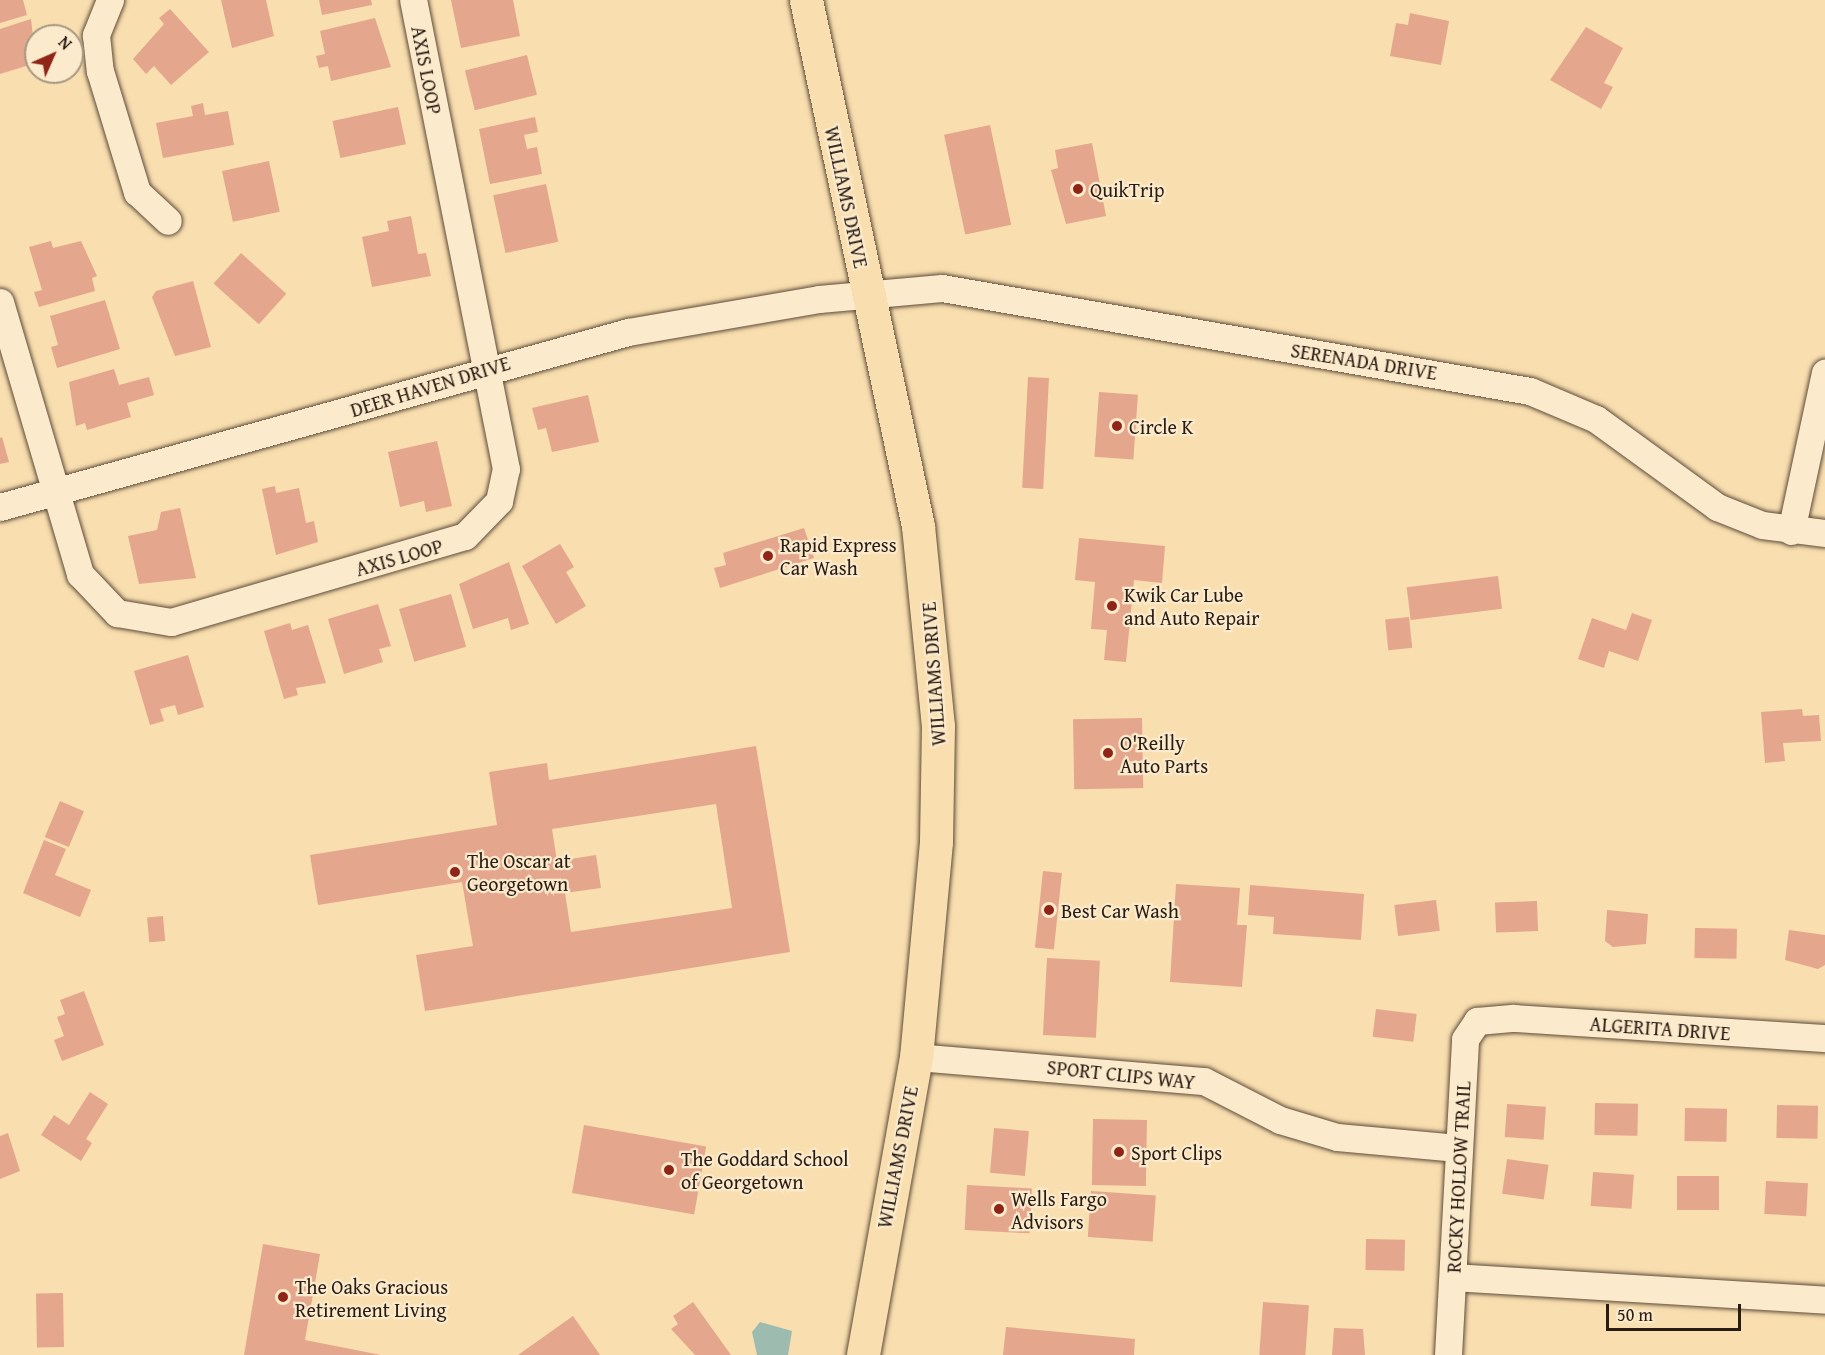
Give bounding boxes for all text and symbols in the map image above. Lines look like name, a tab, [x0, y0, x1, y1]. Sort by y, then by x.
north arrow	[24, 24, 84, 84]
street label: AXIS LOOP	[407, 24, 447, 116]
text: N	[53, 30, 78, 55]
street label: WILLIAMS DRIVE	[820, 124, 874, 270]
place label: QuikTrip	[1090, 177, 1165, 201]
marker: QuikTrip	[1071, 182, 1085, 196]
street label: SERENADA DRIVE	[1289, 338, 1439, 384]
street label: DEER HAVEN DRIVE	[347, 350, 513, 422]
place label: Circle K	[1129, 414, 1193, 438]
marker: Circle K	[1110, 419, 1124, 433]
place label: Rapid Express Car Wash	[780, 532, 897, 579]
street label: AXIS LOOP	[353, 533, 445, 581]
marker: Rapid Express Car Wash	[761, 549, 775, 563]
place label: Kwik Car Lube and Auto Repair	[1124, 582, 1259, 629]
marker: Kwik Car Lube and Auto Repair	[1105, 599, 1119, 613]
street label: WILLIAMS DRIVE	[916, 601, 950, 747]
place label: O'Reilly Auto Parts	[1120, 730, 1208, 777]
marker: O'Reilly Auto Parts	[1101, 746, 1115, 760]
place label: The Oscar at Georgetown	[467, 849, 571, 896]
marker: The Oscar at Georgetown	[448, 865, 462, 879]
place label: Best Car Wash	[1061, 898, 1179, 922]
marker: Best Car Wash	[1042, 903, 1056, 917]
street label: ALGERITA DRIVE	[1589, 1011, 1731, 1045]
street label: SPORT CLIPS WAY	[1046, 1054, 1196, 1094]
street label: ROCKY HOLLOW TRAIL	[1441, 1081, 1475, 1273]
street label: WILLIAMS DRIVE	[871, 1084, 923, 1230]
place label: Sport Clips	[1131, 1140, 1222, 1164]
marker: Sport Clips	[1112, 1145, 1126, 1159]
place label: The Goddard School of Georgetown	[681, 1146, 849, 1193]
marker: The Goddard School of Georgetown	[662, 1163, 676, 1177]
place label: Wells Fargo Advisors	[1011, 1186, 1107, 1233]
marker: Wells Fargo Advisors	[992, 1202, 1006, 1216]
place label: The Oaks Gracious Retirement Living	[295, 1274, 448, 1321]
marker: The Oaks Gracious Retirement Living	[276, 1290, 290, 1304]
scale bar	[1609, 1292, 1744, 1330]
text: 50 m	[1617, 1301, 1653, 1328]

